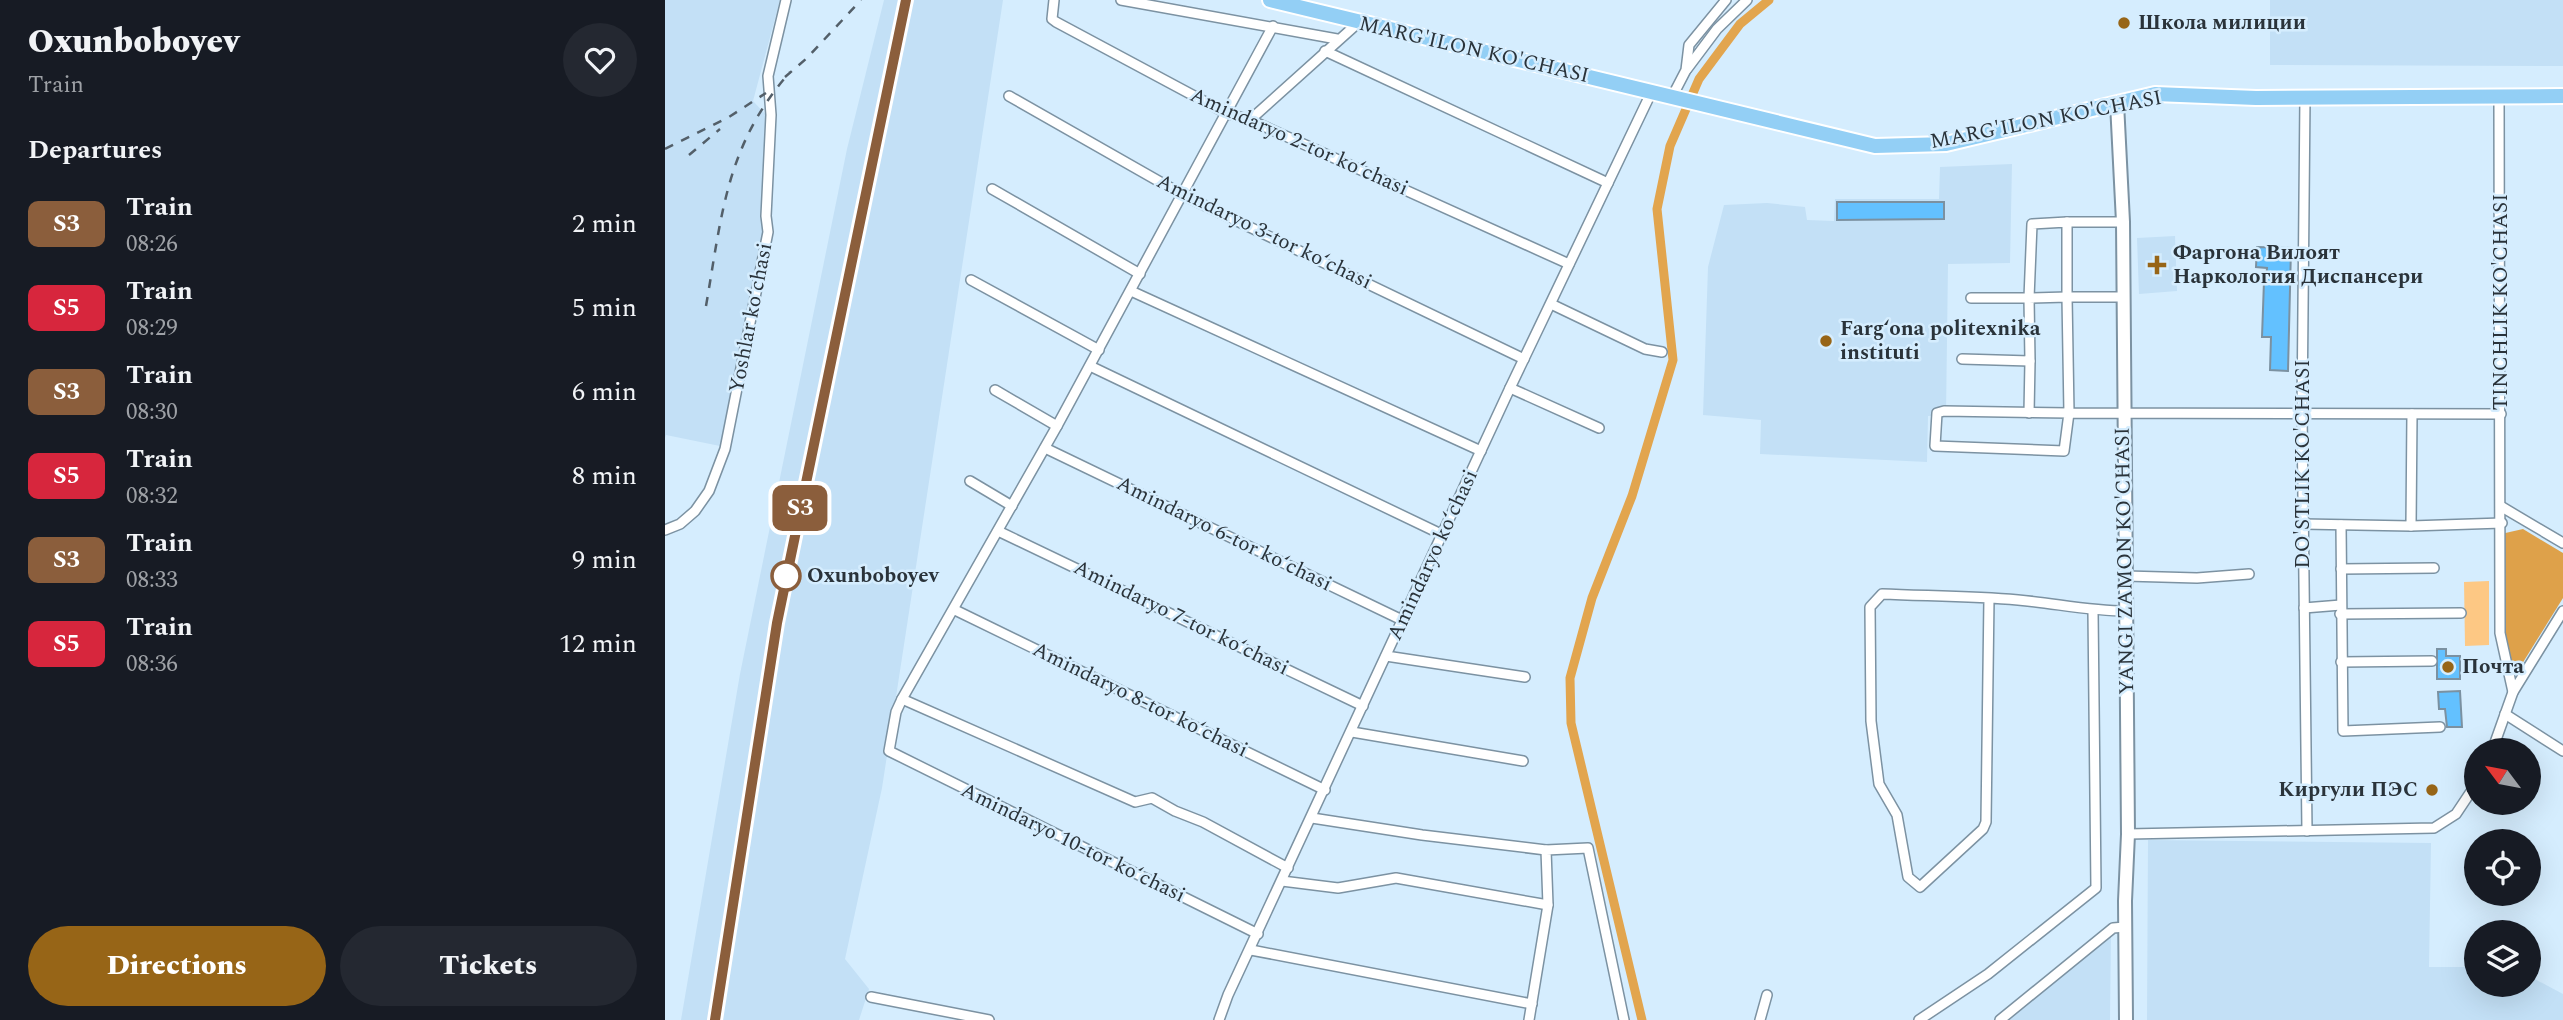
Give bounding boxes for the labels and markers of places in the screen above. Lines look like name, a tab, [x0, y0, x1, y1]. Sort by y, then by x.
place label: Школа милиции	[2138, 7, 2306, 39]
marker: Школа милиции	[2116, 15, 2132, 31]
place label: Фаргона Вилоят Наркология Диспансери	[2173, 237, 2423, 293]
marker: Фаргона Вилоят Наркология Диспансери	[2147, 255, 2167, 275]
place label: Fargʻona politexnika instituti	[1840, 313, 2041, 369]
marker: Fargʻona politexnika instituti	[1818, 333, 1834, 349]
place label: Oxunboboyev	[807, 560, 940, 592]
marker: Oxunboboyev	[771, 561, 801, 591]
place label: Почта	[2462, 651, 2524, 683]
marker: Почта	[2440, 659, 2456, 675]
place label: Киргули ПЭС	[2278, 774, 2418, 806]
marker: Киргули ПЭС	[2424, 782, 2440, 798]

